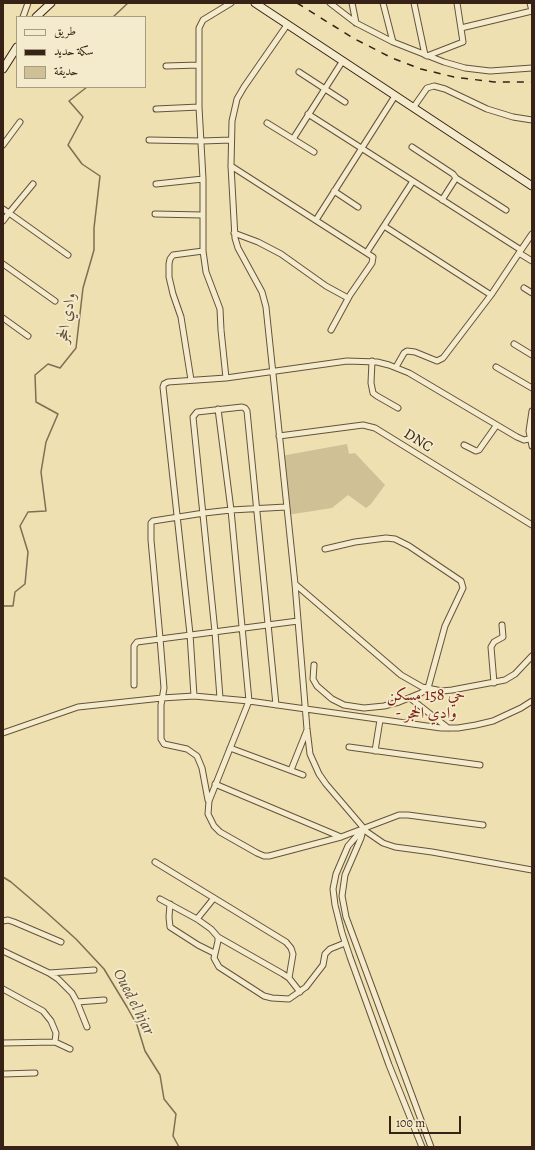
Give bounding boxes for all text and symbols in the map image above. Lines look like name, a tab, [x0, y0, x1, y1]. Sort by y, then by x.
legend	[16, 16, 146, 88]
text: طريق	[54, 23, 76, 39]
text: سكة حديد	[54, 43, 94, 59]
text: حديقة	[54, 63, 78, 79]
water label: وادي الحجر	[53, 291, 81, 345]
street label: DNC	[400, 425, 436, 457]
district label: حي 158 مسكن - وادي الحجر	[387, 686, 465, 724]
water label: Oued el hjar	[108, 966, 158, 1038]
scale bar	[391, 1108, 463, 1134]
text: 100 m	[396, 1115, 425, 1131]

